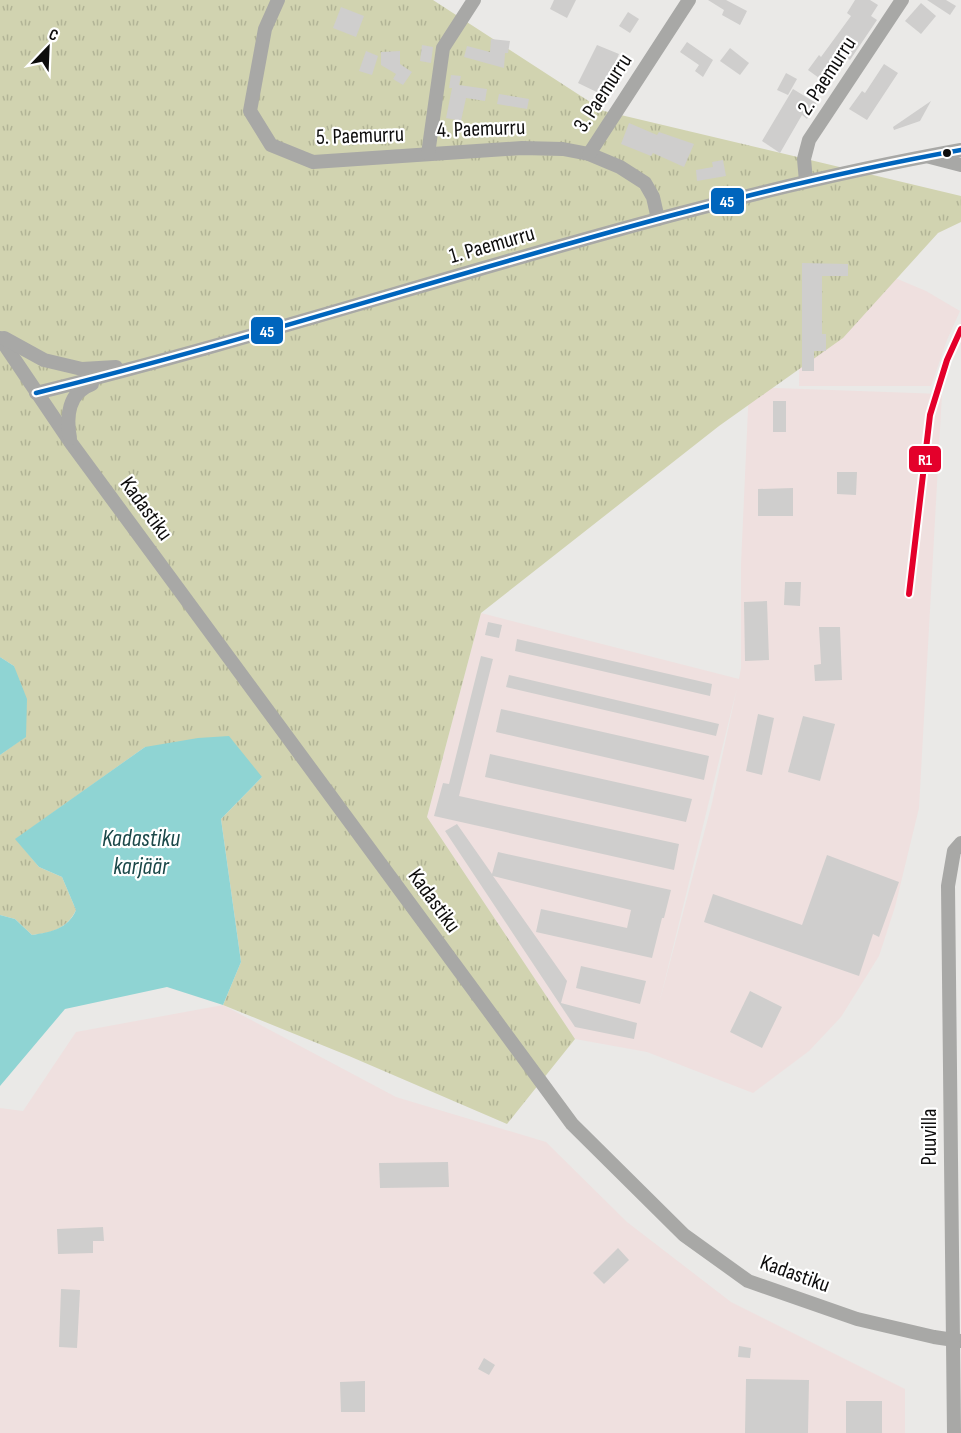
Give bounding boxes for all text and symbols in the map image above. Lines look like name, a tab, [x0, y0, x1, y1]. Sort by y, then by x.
north arrow	[18, 18, 78, 78]
text: С	[46, 25, 61, 46]
street label: 2. Paemurru	[792, 32, 862, 120]
street label: 3. Paemurru	[568, 49, 638, 137]
street label: 4. Paemurru	[436, 114, 526, 144]
street label: 5. Paemurru	[316, 121, 404, 151]
unlabelled marker	[941, 147, 953, 159]
line badge: 45	[710, 187, 745, 215]
text: 45	[720, 193, 734, 212]
street label: 1. Paemurru	[446, 220, 538, 270]
line badge: 45	[250, 316, 284, 345]
text: 45	[260, 323, 274, 342]
line badge: R1	[908, 445, 942, 473]
text: R1	[918, 451, 933, 470]
street label: Kadastiku	[114, 472, 178, 546]
water label: Kadastiku karjäär	[102, 824, 180, 881]
street label: Kadastiku	[402, 864, 466, 938]
street label: Puuvilla	[916, 1109, 943, 1165]
street label: Kadastiku	[756, 1249, 834, 1299]

